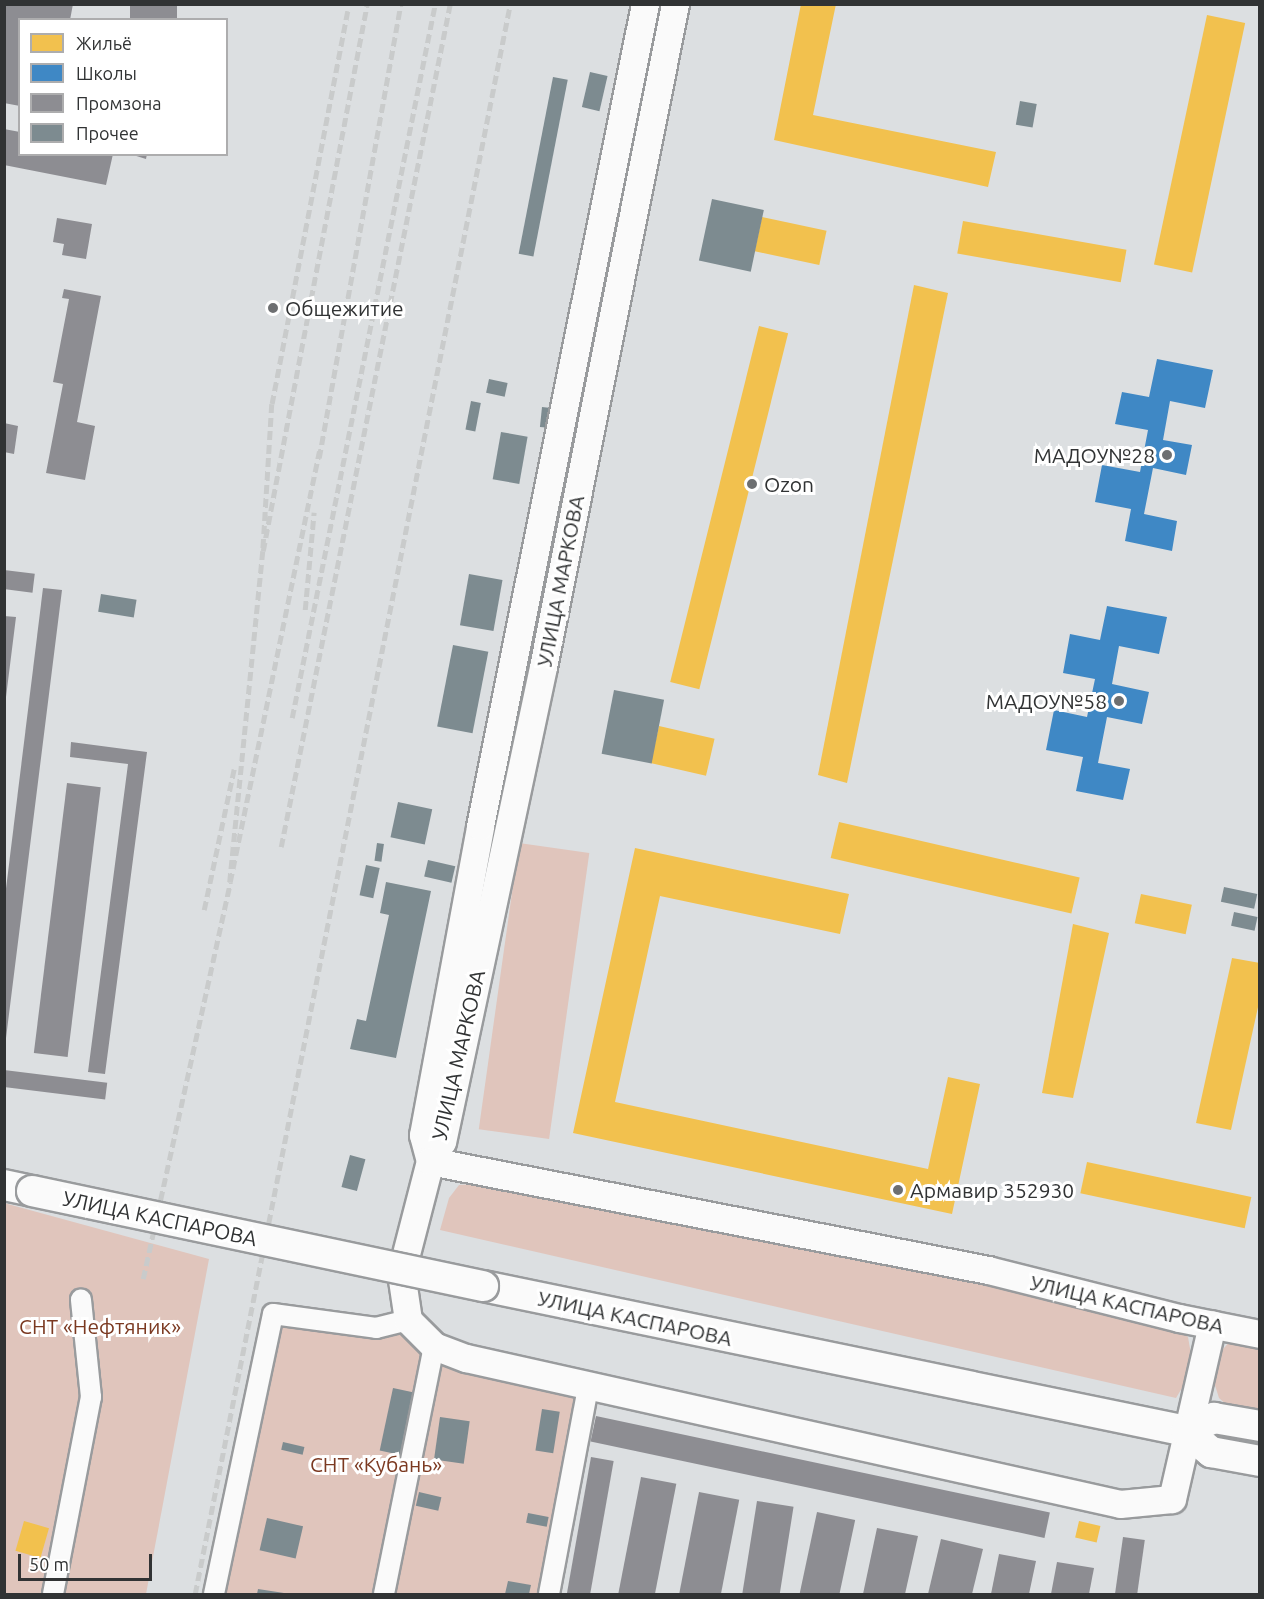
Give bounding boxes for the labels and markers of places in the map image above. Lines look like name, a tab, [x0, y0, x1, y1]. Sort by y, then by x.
place label: Общежитие	[285, 295, 404, 321]
marker: Общежитие	[266, 301, 280, 315]
place label: МАДОУ№28	[1034, 442, 1155, 468]
marker: МАДОУ№28	[1160, 448, 1174, 462]
place label: Ozon	[764, 471, 814, 497]
marker: Ozon	[745, 477, 759, 491]
place label: МАДОУ№58	[986, 688, 1107, 714]
marker: МАДОУ№58	[1112, 694, 1126, 708]
place label: Армавир 352930	[910, 1177, 1074, 1203]
marker: Армавир 352930	[891, 1183, 905, 1197]

